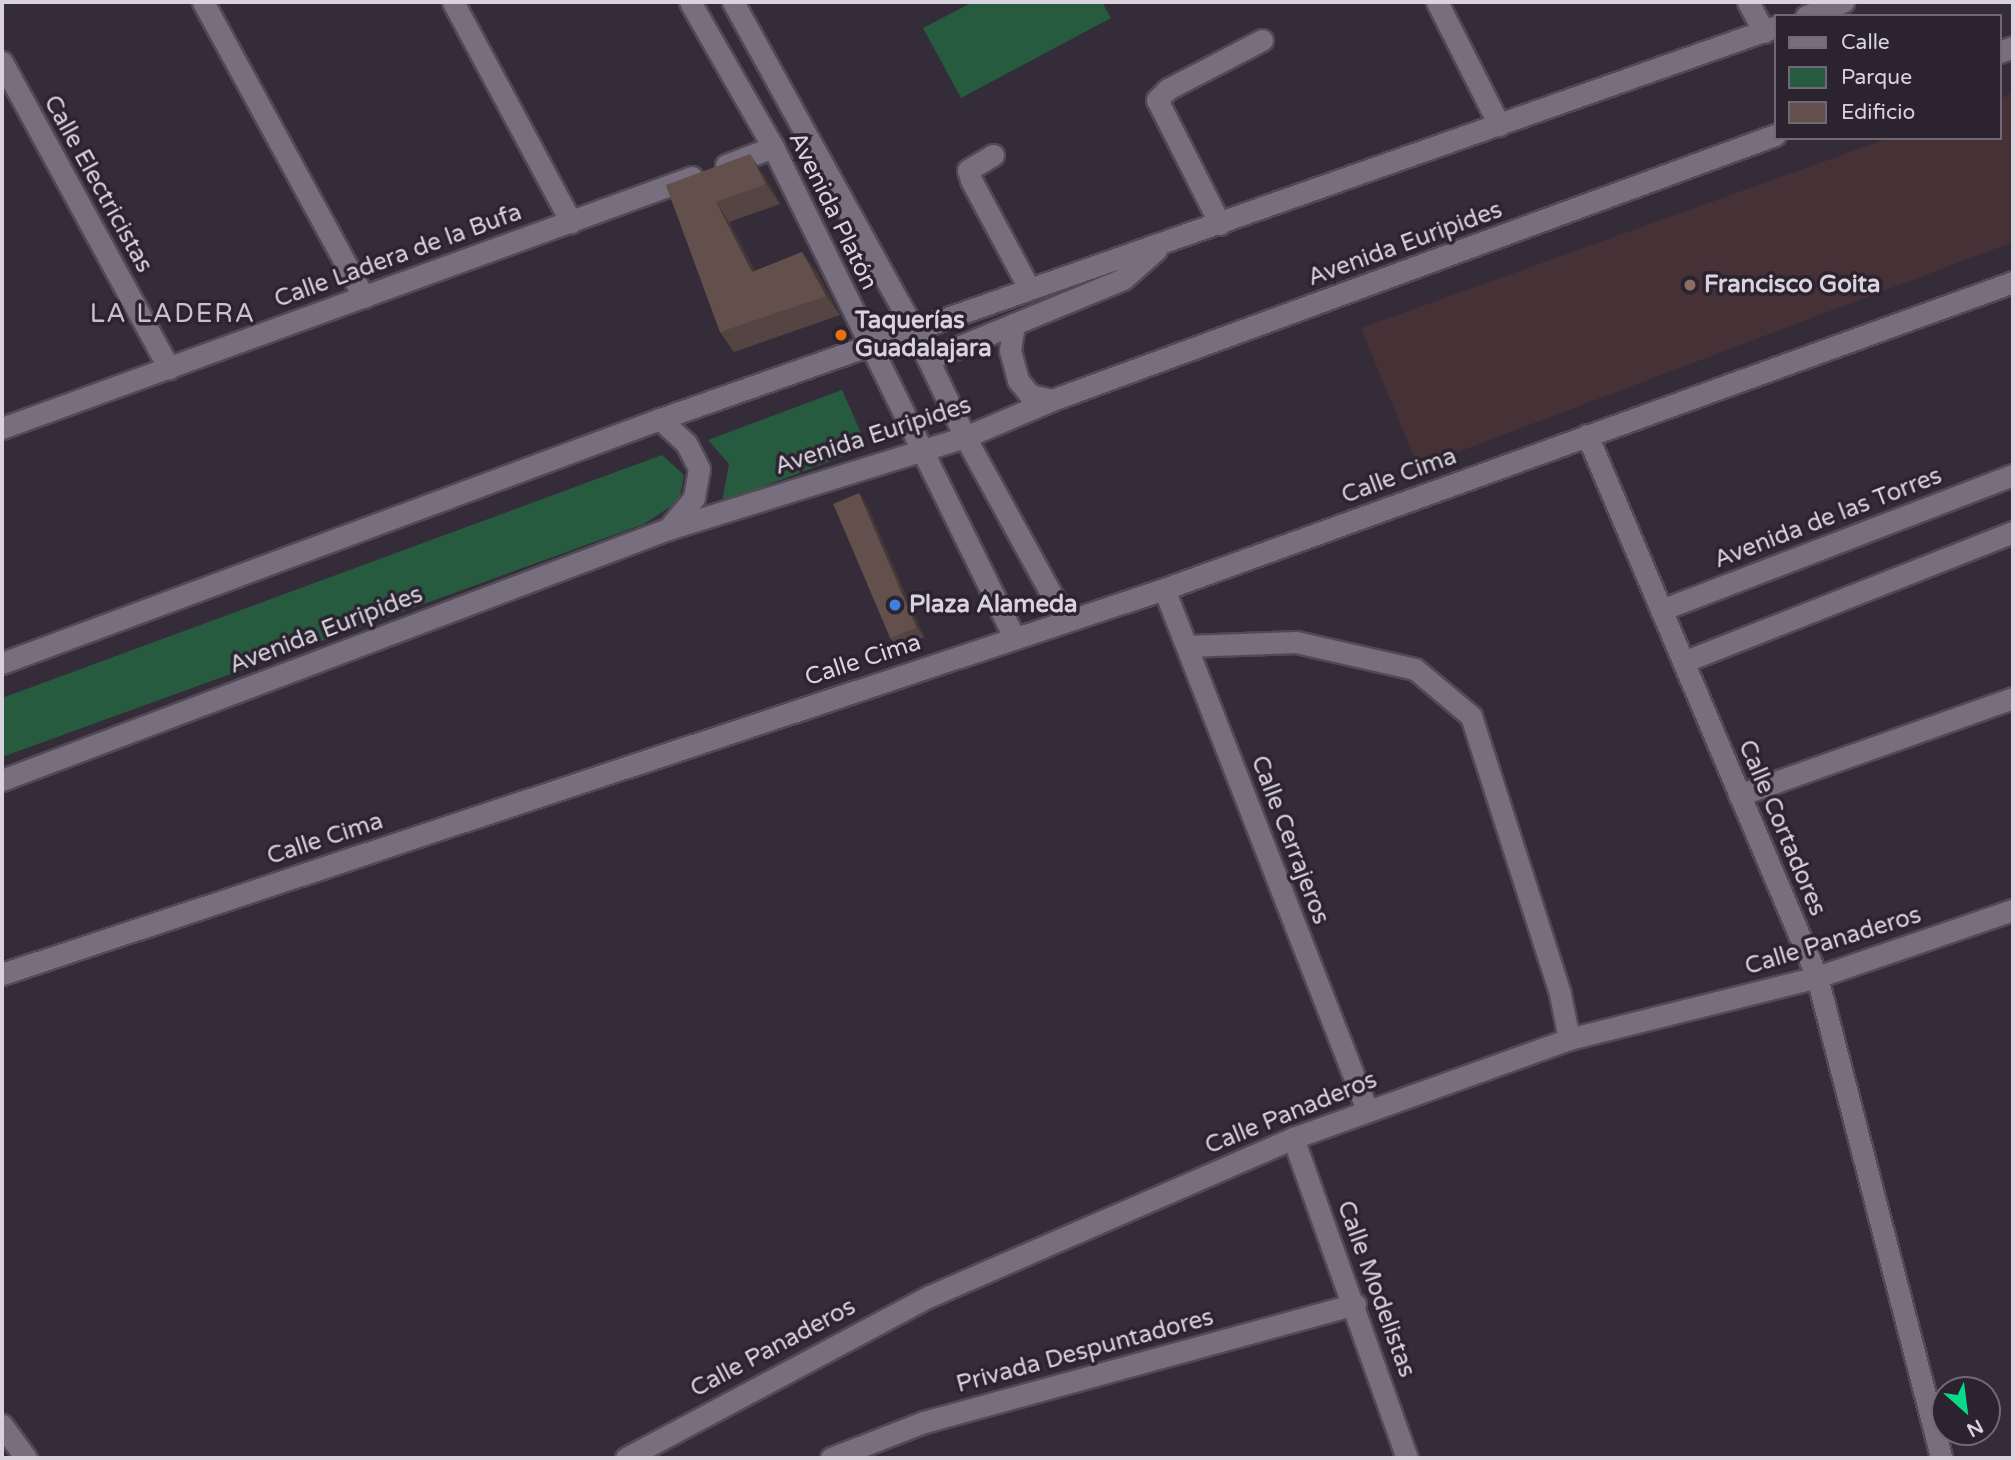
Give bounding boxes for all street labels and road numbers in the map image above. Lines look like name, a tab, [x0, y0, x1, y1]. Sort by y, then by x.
street label: Calle Electricistas	[37, 90, 159, 278]
street label: Avenida Platón	[782, 127, 884, 295]
street label: Avenida Euripides	[1304, 195, 1506, 293]
street label: Calle Ladera de la Bufa	[270, 198, 526, 314]
street label: Avenida Euripides	[771, 391, 975, 481]
street label: Calle Cima	[1338, 442, 1460, 510]
street label: Avenida de las Torres	[1710, 461, 1946, 575]
street label: Avenida Euripides	[225, 580, 427, 680]
street label: Calle Cima	[801, 628, 925, 692]
street label: Calle Cortadores	[1732, 736, 1832, 920]
street label: Calle Cerrajeros	[1245, 752, 1335, 928]
street label: Calle Cima	[263, 807, 387, 871]
street label: Calle Panaderos	[1741, 901, 1925, 981]
street label: Calle Panaderos	[1201, 1065, 1381, 1161]
street label: Calle Modelistas	[1331, 1197, 1421, 1381]
street label: Calle Panaderos	[686, 1292, 860, 1404]
street label: Privada Despuntadores	[953, 1303, 1217, 1399]

